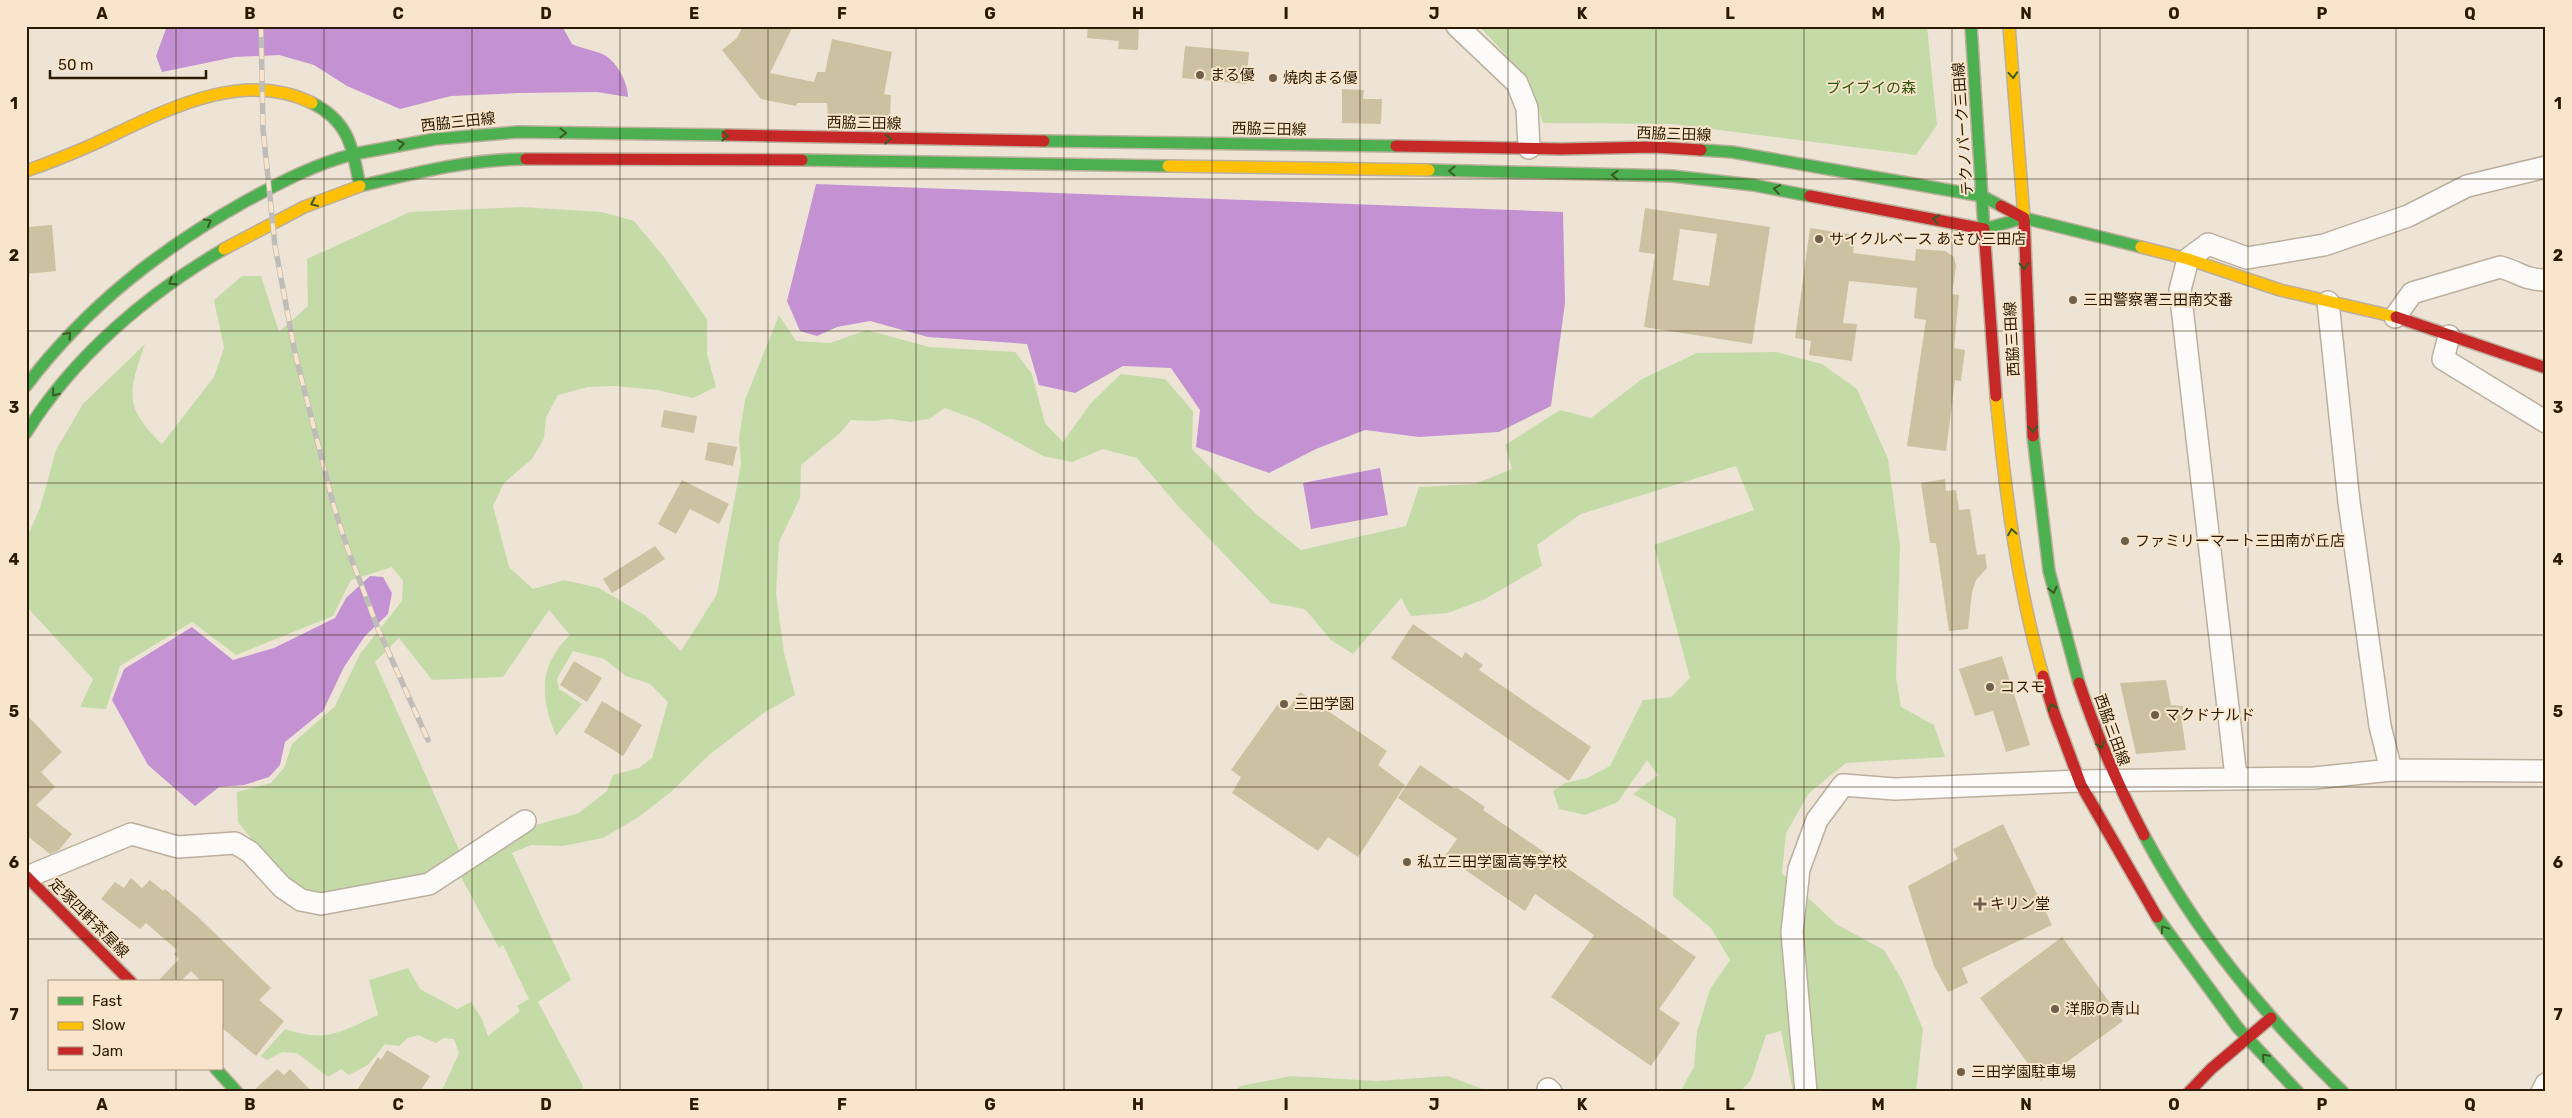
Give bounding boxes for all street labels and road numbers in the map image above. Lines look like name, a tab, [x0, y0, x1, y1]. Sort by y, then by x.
street label: テクノパーク三田線	[1949, 61, 1977, 197]
street label: 西脇三田線	[420, 109, 496, 135]
street label: 西脇三田線	[826, 113, 902, 133]
street label: 西脇三田線	[1231, 119, 1307, 139]
street label: 西脇三田線	[1636, 124, 1712, 144]
street label: 西脇三田線	[2001, 301, 2023, 377]
street label: 西脇三田線	[2091, 692, 2133, 768]
street label: 定塚四軒茶屋線	[46, 875, 132, 961]

